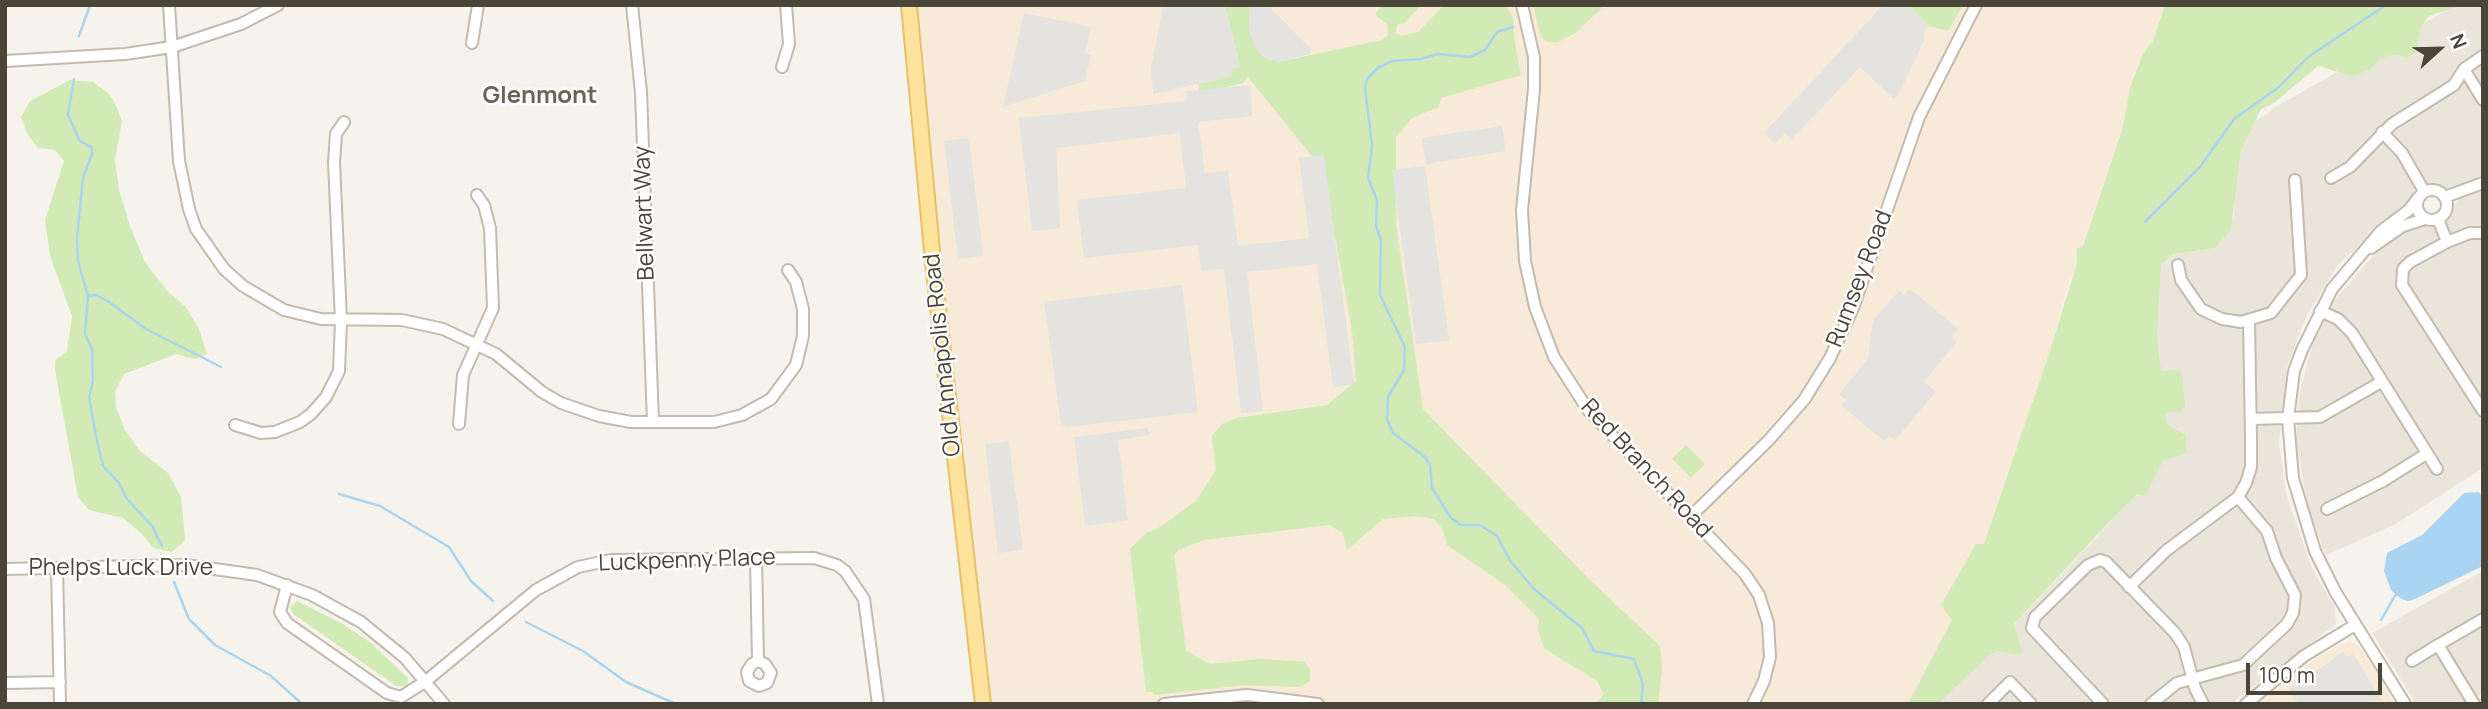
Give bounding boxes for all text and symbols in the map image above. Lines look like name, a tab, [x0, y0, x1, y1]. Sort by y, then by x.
north arrow	[2404, 14, 2474, 84]
text: N	[2444, 30, 2473, 52]
district label: Glenmont	[482, 82, 598, 110]
street label: Bellwart Way	[629, 145, 661, 281]
street label: Rumsey Road	[1821, 207, 1899, 351]
street label: Old Annapolis Road	[919, 252, 967, 458]
street label: Red Branch Road	[1575, 394, 1717, 544]
street label: Luckpenny Place	[598, 544, 776, 578]
street label: Phelps Luck Drive	[29, 555, 213, 583]
scale bar	[2250, 650, 2386, 694]
text: 100 m	[2259, 661, 2315, 689]

